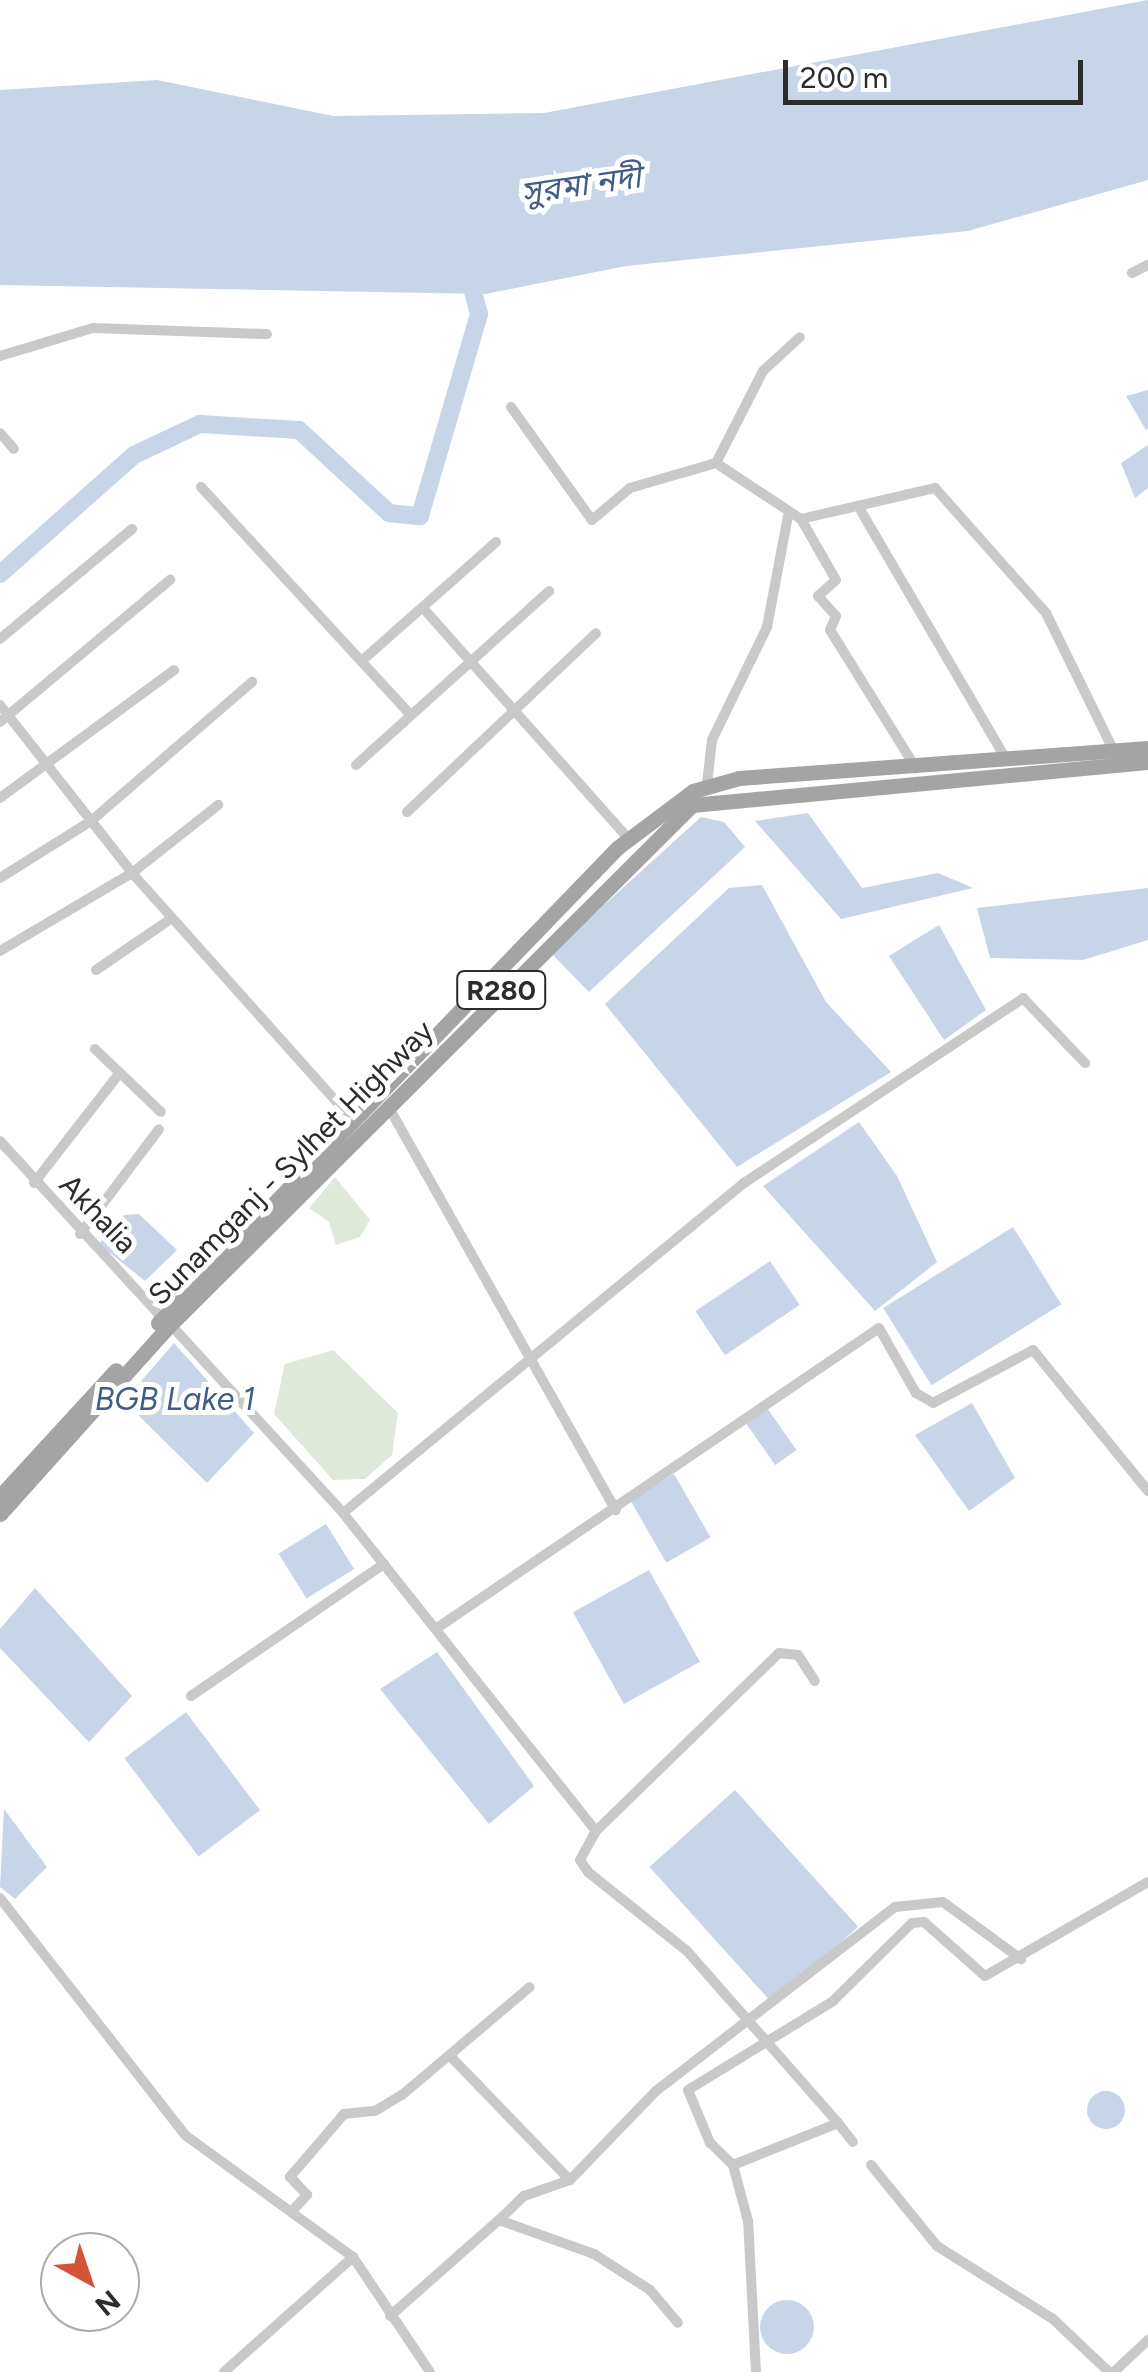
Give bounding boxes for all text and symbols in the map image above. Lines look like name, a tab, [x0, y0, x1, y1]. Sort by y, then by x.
scale bar	[788, 40, 1088, 102]
text: 200 m	[800, 59, 888, 96]
water label: সুরমা নদী	[519, 158, 643, 212]
road number: R280	[456, 967, 546, 1013]
street label: Sunamganj - Sylhet Highway	[141, 1013, 441, 1313]
street label: Akhalia	[52, 1167, 144, 1261]
water label: BGB Lake 1	[95, 1380, 255, 1418]
north arrow	[40, 2232, 140, 2332]
text: N	[89, 2283, 127, 2323]

